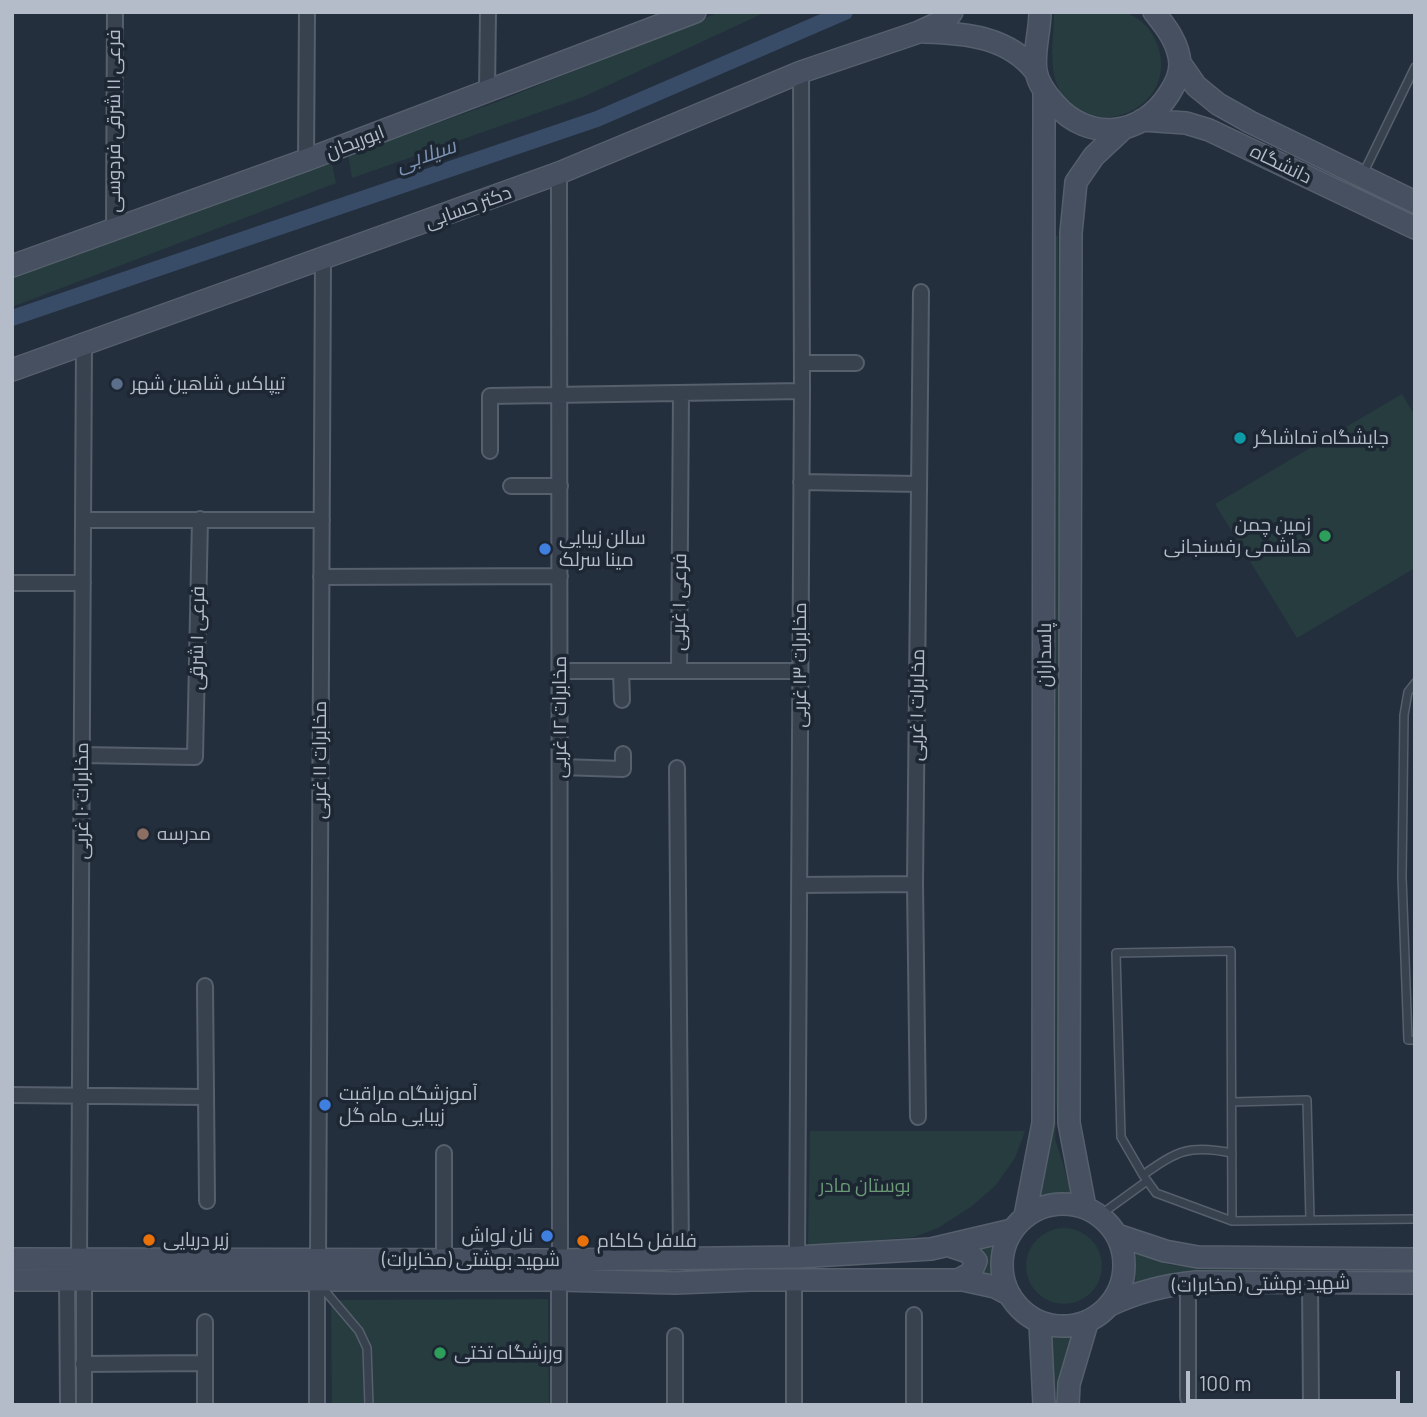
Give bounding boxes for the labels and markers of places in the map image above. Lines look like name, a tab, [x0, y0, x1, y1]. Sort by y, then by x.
place label: تیپاکس شاهین شهر	[131, 373, 285, 395]
marker: تیپاکس شاهین شهر	[109, 376, 125, 392]
place label: جایشگاه تماشاگر	[1254, 427, 1389, 449]
marker: جایشگاه تماشاگر	[1232, 430, 1248, 446]
place label: زمین چمن هاشمی رفسنجانی	[1164, 514, 1311, 558]
place label: سالن زیبایی مینا سرلک	[559, 527, 646, 571]
marker: زمین چمن هاشمی رفسنجانی	[1317, 528, 1333, 544]
marker: سالن زیبایی مینا سرلک	[537, 541, 553, 557]
place label: مدرسه	[157, 823, 211, 845]
marker: مدرسه	[135, 826, 151, 842]
place label: آموزشگاه مراقبت زیبایی ماه گل	[339, 1083, 478, 1127]
marker: آموزشگاه مراقبت زیبایی ماه گل	[317, 1097, 333, 1113]
place label: نان لواش	[462, 1225, 533, 1247]
marker: نان لواش	[539, 1228, 555, 1244]
place label: زیر دریایی	[163, 1229, 229, 1251]
place label: فلافل کاکام	[597, 1230, 697, 1252]
marker: زیر دریایی	[141, 1232, 157, 1248]
marker: فلافل کاکام	[575, 1233, 591, 1249]
place label: ورزشگاه تختی	[454, 1342, 563, 1364]
marker: ورزشگاه تختی	[432, 1345, 448, 1361]

